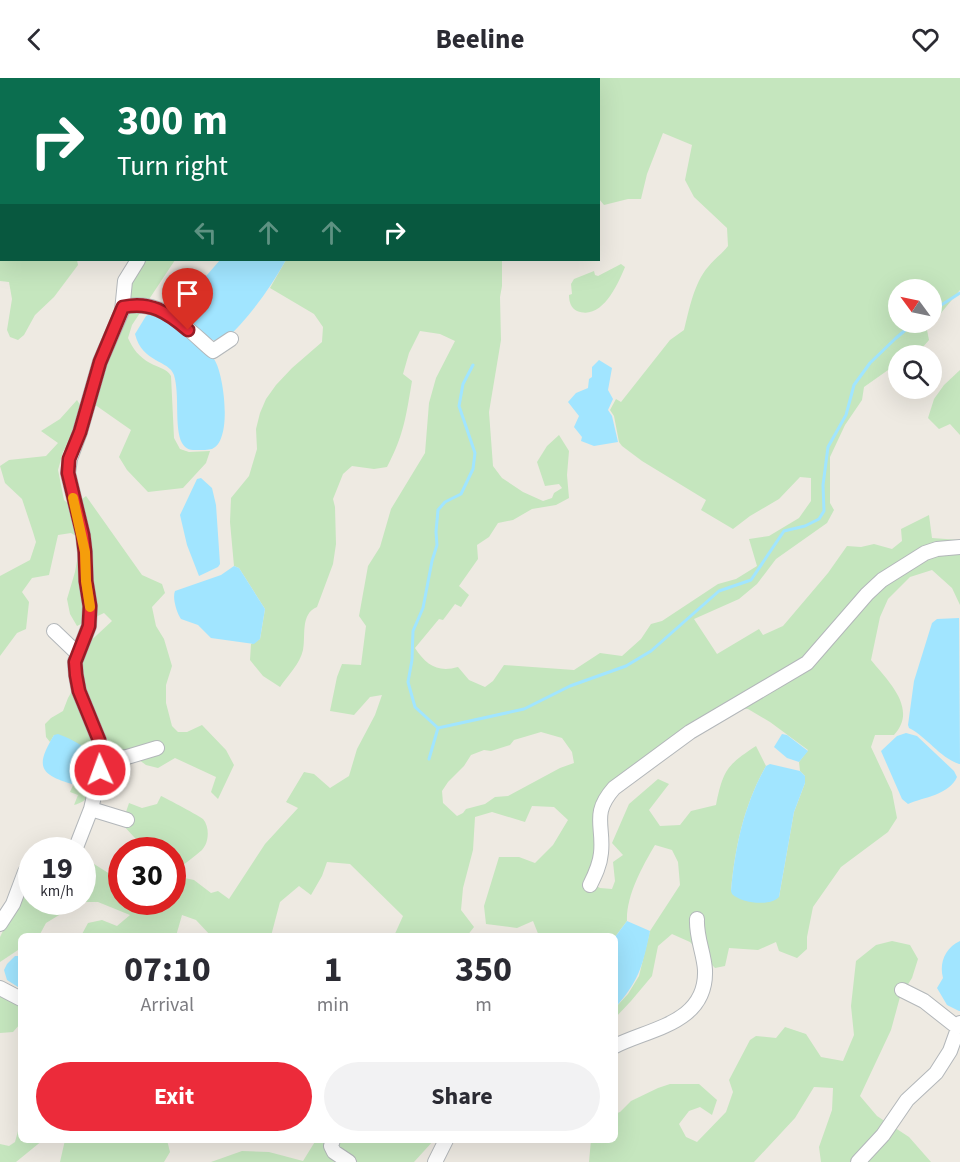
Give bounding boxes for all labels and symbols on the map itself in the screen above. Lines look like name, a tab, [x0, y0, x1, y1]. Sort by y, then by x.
pin	[162, 268, 213, 330]
north arrow	[888, 279, 942, 333]
position arrow	[68, 738, 132, 802]
speed limit sign: 30	[108, 837, 186, 915]

